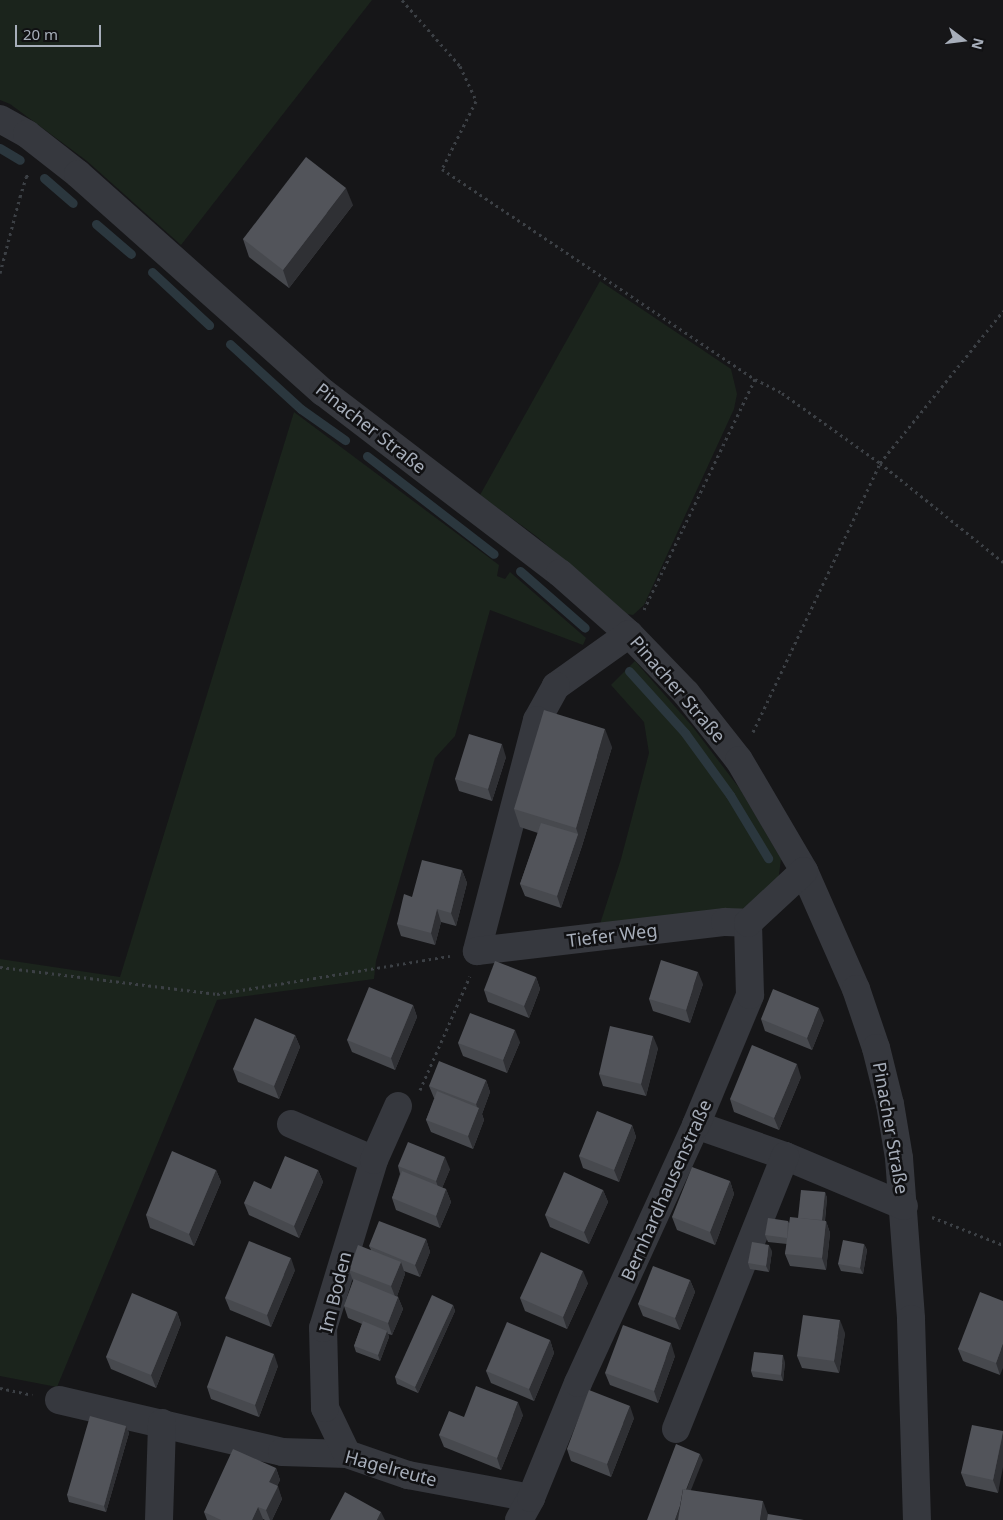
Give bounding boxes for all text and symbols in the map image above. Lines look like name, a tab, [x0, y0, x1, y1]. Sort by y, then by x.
scale bar	[18, 15, 104, 47]
north arrow	[938, 15, 988, 65]
text: 20 m	[23, 24, 58, 44]
text: N	[967, 36, 989, 52]
street label: Pinacher Straße	[312, 378, 430, 478]
street label: Pinacher Straße	[626, 631, 730, 747]
street label: Tiefer Weg	[566, 919, 658, 951]
street label: Pinacher Straße	[869, 1060, 913, 1196]
street label: Bernhardhausenstraße	[616, 1096, 716, 1284]
street label: Im Boden	[315, 1249, 355, 1335]
street label: Hagelreute	[343, 1445, 439, 1491]

